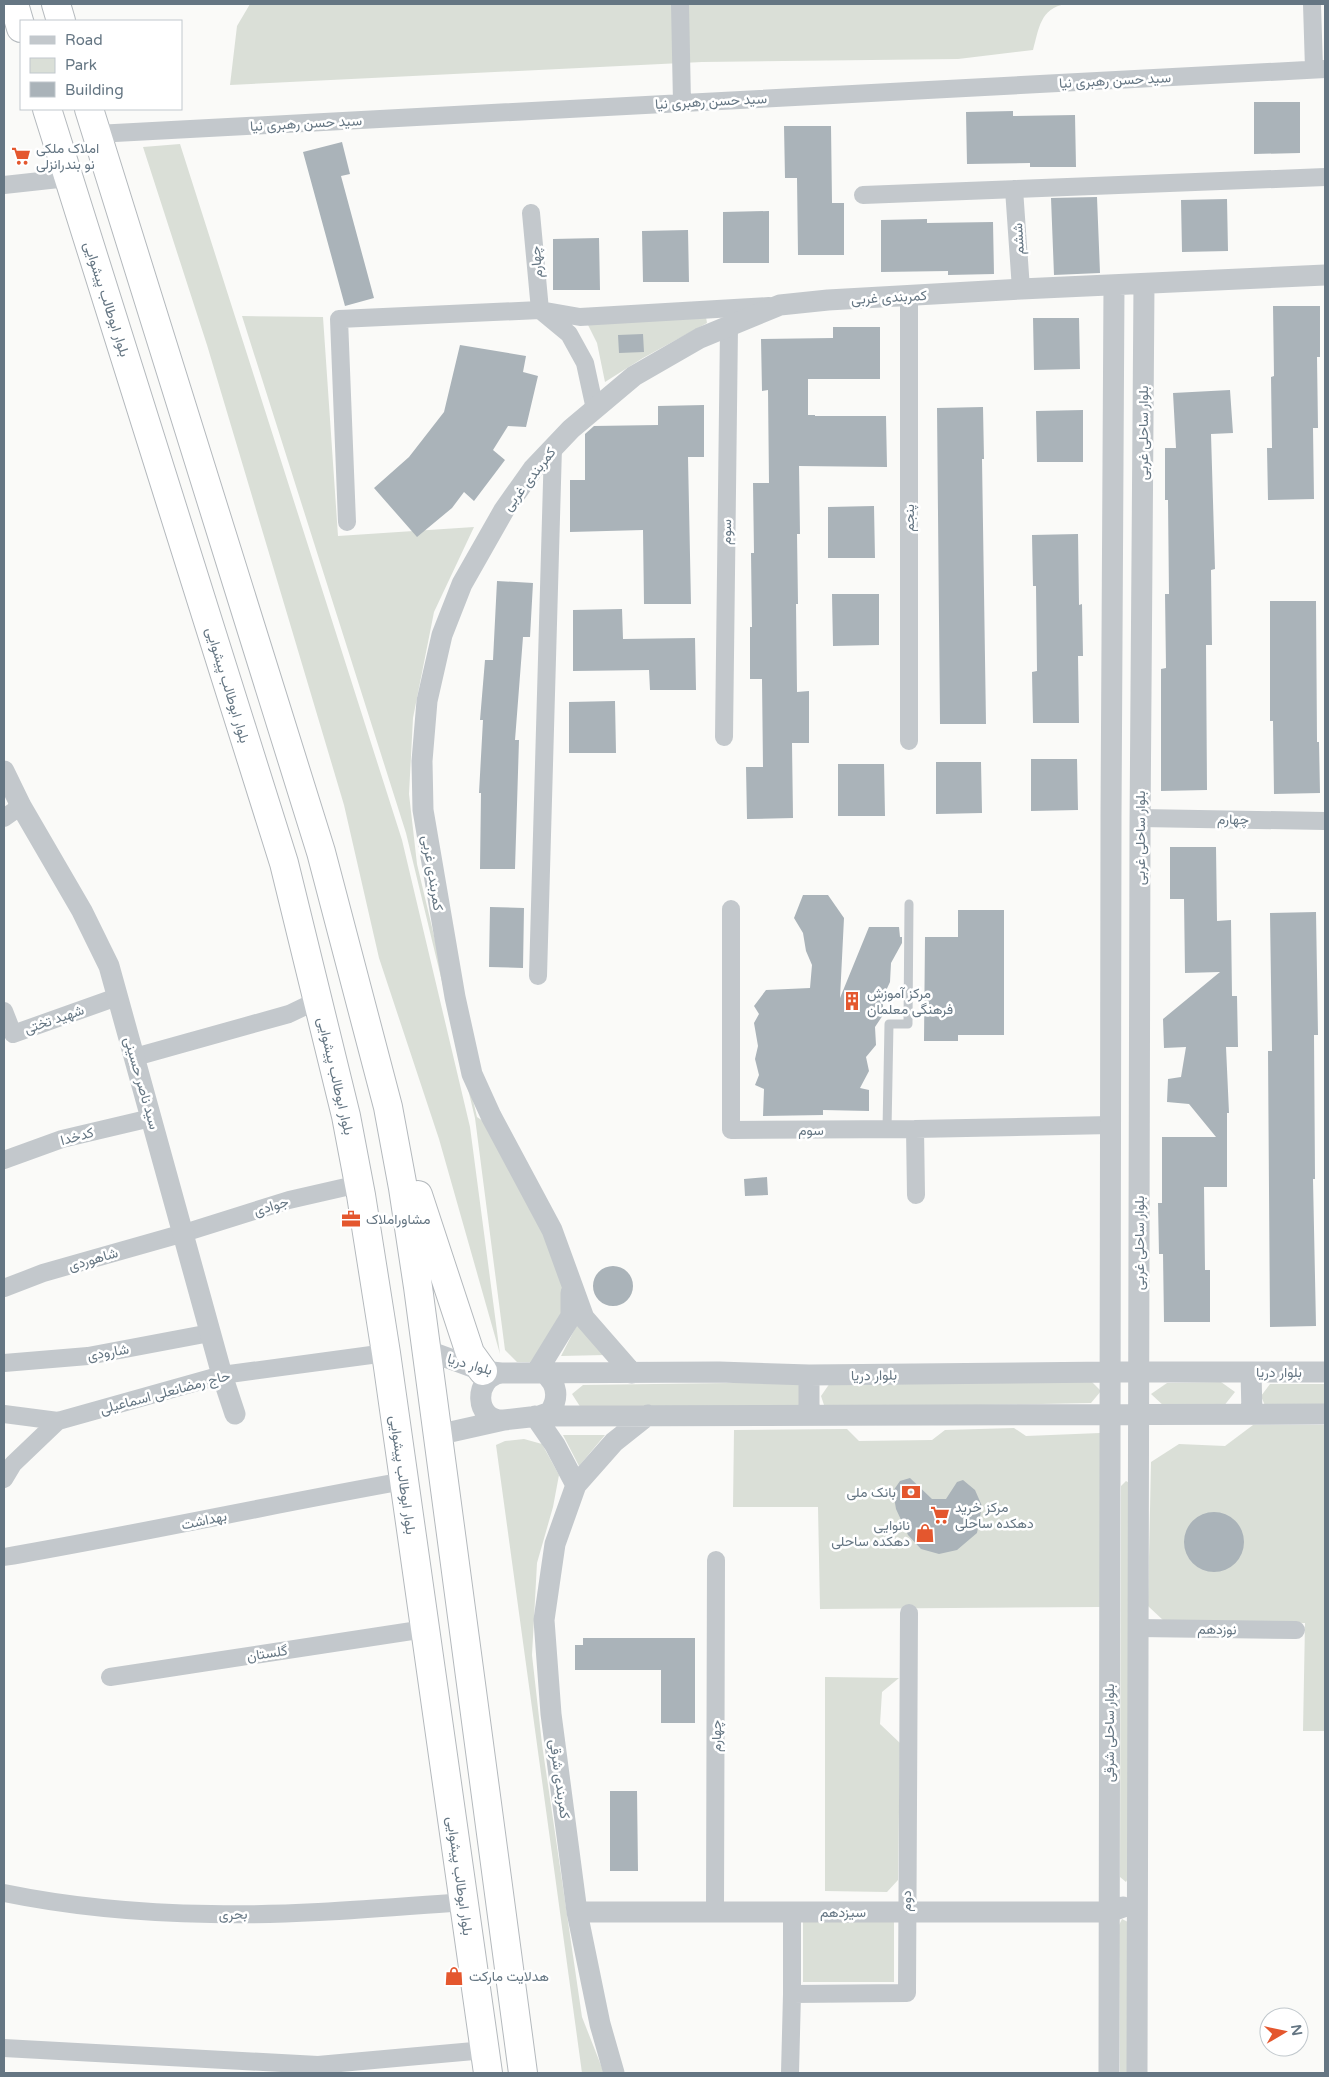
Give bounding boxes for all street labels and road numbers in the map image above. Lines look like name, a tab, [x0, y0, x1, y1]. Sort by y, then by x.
street label: سید حسن رهبری نیا	[1059, 69, 1171, 92]
street label: سید حسن رهبری نیا	[655, 90, 767, 113]
street label: سید حسن رهبری نیا	[250, 112, 362, 135]
street label: ششم	[1009, 223, 1028, 255]
street label: بلوار ابوطالب پیشوایی	[79, 239, 133, 359]
street label: چهارم	[527, 245, 547, 279]
street label: کمربندی غربی	[851, 287, 927, 308]
street label: بلوار ساحلی غربی	[1135, 386, 1152, 480]
street label: کمربندی غربی	[499, 444, 559, 514]
street label: پنجم	[901, 504, 919, 532]
street label: سوم	[718, 519, 735, 545]
street label: بلوار ابوطالب پیشوایی	[201, 625, 253, 745]
street label: بلوار ساحلی غربی	[1132, 791, 1149, 885]
street label: چهارم	[1217, 811, 1249, 829]
street label: کمربندی غربی	[418, 834, 447, 912]
street label: شهید تختی	[22, 1001, 86, 1038]
street label: بلوار ابوطالب پیشوایی	[313, 1016, 357, 1137]
street label: سید ناصر حسینی	[120, 1035, 163, 1131]
street label: سوم	[798, 1122, 824, 1139]
street label: کدخدا	[59, 1124, 96, 1149]
street label: جوادی	[252, 1193, 291, 1220]
street label: بلوار ساحلی غربی	[1131, 1196, 1148, 1290]
street label: شاهوردی	[66, 1244, 120, 1275]
street label: شارودی	[86, 1340, 130, 1365]
street label: بلوار دریا	[445, 1350, 494, 1379]
street label: بلوار دریا	[1256, 1364, 1302, 1381]
street label: حاج رمضانعلی اسماعیلی	[98, 1367, 233, 1420]
street label: بلوار دریا	[851, 1367, 897, 1384]
street label: بلوار ابوطالب پیشوایی	[385, 1414, 419, 1536]
street label: بهداشت	[180, 1507, 228, 1534]
street label: نوزدهم	[1197, 1621, 1237, 1638]
street label: گلستان	[246, 1642, 289, 1665]
street label: بلوار ساحلی شرقی	[1101, 1684, 1118, 1782]
street label: چهارم	[708, 1720, 726, 1752]
street label: کمربندی شرقی	[546, 1738, 573, 1820]
street label: بلوار ابوطالب پیشوایی	[442, 1815, 476, 1937]
street label: دوم	[898, 1890, 915, 1912]
street label: سیزدهم	[820, 1904, 866, 1921]
street label: بحری	[218, 1905, 248, 1924]

